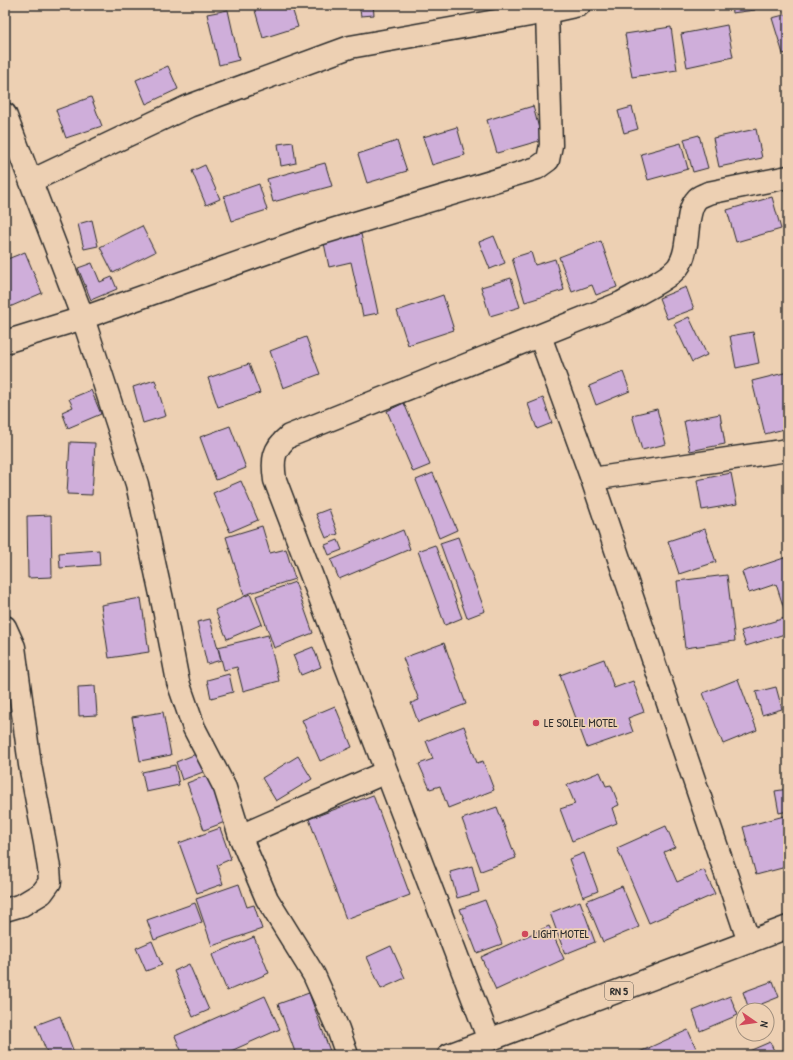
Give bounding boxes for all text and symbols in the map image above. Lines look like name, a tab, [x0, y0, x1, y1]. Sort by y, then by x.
place label: LE SOLEIL MOTEL	[544, 714, 618, 731]
marker: LE SOLEIL MOTEL	[531, 718, 541, 728]
place label: LIGHT MOTEL	[533, 925, 590, 942]
marker: LIGHT MOTEL	[520, 929, 530, 939]
road number: RN 5	[605, 982, 633, 1000]
north arrow	[735, 1002, 775, 1042]
text: N	[757, 1020, 772, 1029]

